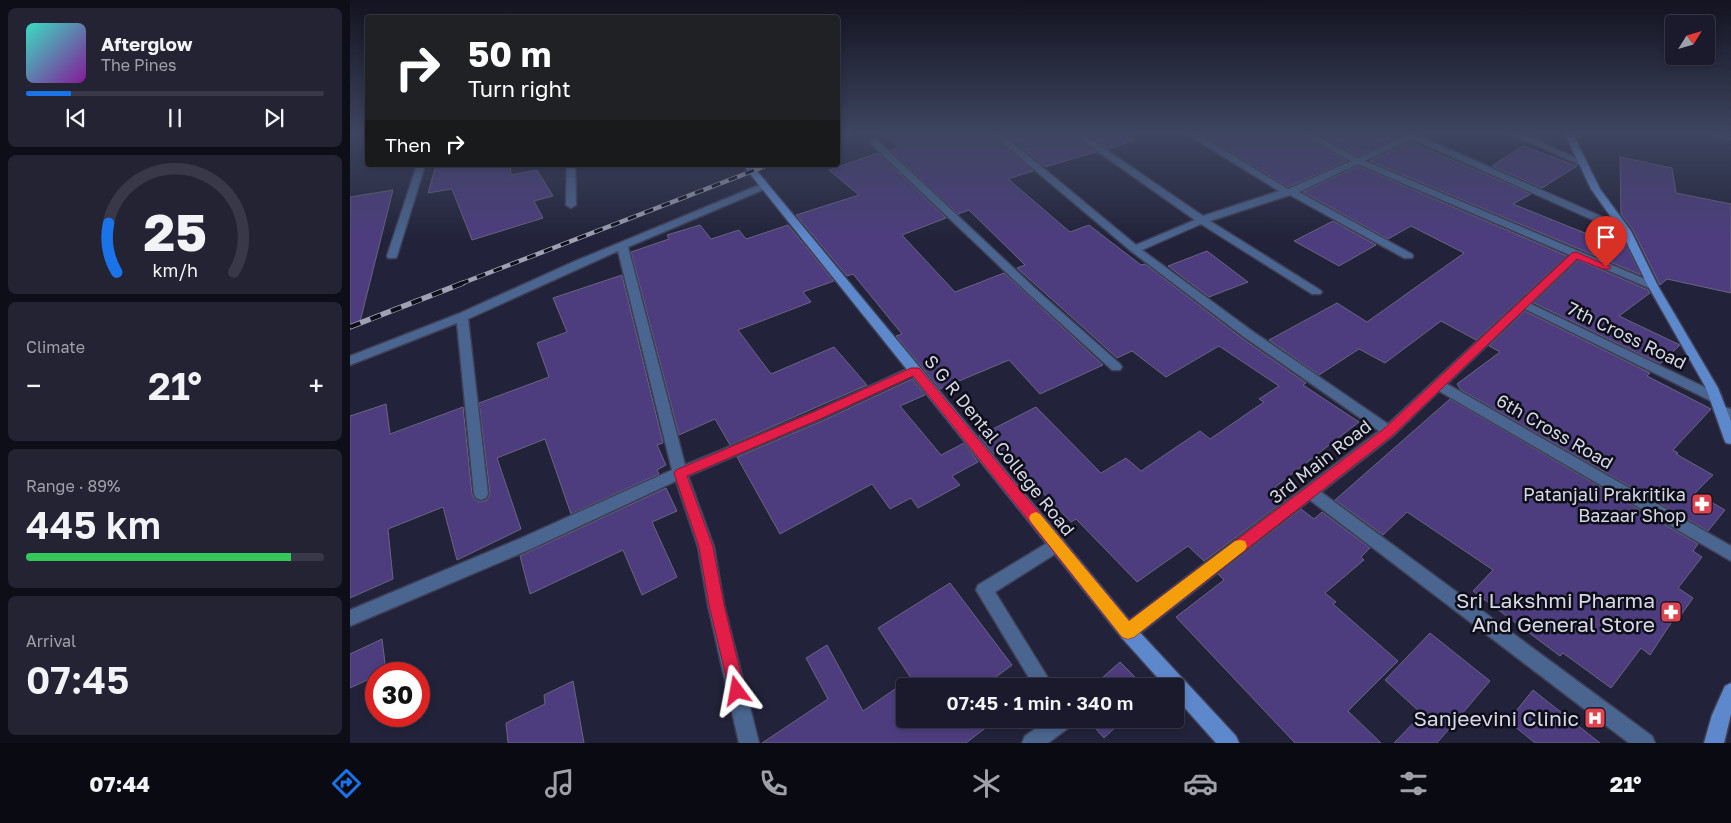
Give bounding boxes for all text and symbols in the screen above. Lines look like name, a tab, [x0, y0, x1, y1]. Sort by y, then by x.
north arrow	[1665, 15, 1715, 65]
map controls	[1665, 15, 1715, 65]
text: Afterglow	[101, 32, 192, 55]
text: 50 m	[468, 33, 551, 75]
icon: right	[385, 35, 450, 100]
text: The Pines	[101, 55, 176, 75]
text: Turn right	[468, 75, 571, 102]
icon: previous	[62, 104, 90, 132]
icon: pause	[161, 104, 189, 132]
icon: next	[260, 104, 288, 132]
icon: right	[441, 130, 469, 158]
text: Then	[385, 133, 431, 156]
text: 25	[143, 200, 207, 262]
pin	[1585, 216, 1627, 267]
icon: arrive	[1592, 223, 1620, 251]
text: km/h	[152, 259, 198, 281]
street label: 7th Cross Road	[1564, 297, 1690, 373]
text: Climate	[26, 337, 85, 357]
street label: S G R Dental College Road	[920, 350, 1080, 540]
text: 21°	[148, 363, 202, 408]
text: −	[26, 369, 41, 402]
text: +	[309, 369, 324, 402]
street label: 6th Cross Road	[1493, 389, 1617, 473]
street label: 3rd Main Road	[1265, 414, 1375, 508]
text: Range · 89%	[26, 476, 120, 496]
place label: Patanjali Prakritika Bazaar Shop	[1523, 483, 1686, 526]
pharmacy icon: Patanjali Prakritika Bazaar Shop	[1690, 492, 1714, 516]
text: 445 km	[26, 502, 161, 547]
place label: Sri Lakshmi Pharma And General Store	[1456, 587, 1655, 637]
pharmacy icon: Sri Lakshmi Pharma And General Store	[1659, 600, 1683, 624]
text: Arrival	[26, 631, 76, 651]
text: 07:45	[26, 657, 129, 702]
speed limit sign: 30	[365, 662, 430, 727]
position arrow	[710, 664, 762, 716]
text: 07:45 · 1 min · 340 m	[947, 691, 1133, 714]
place label: Sanjeevini Clinic	[1413, 705, 1579, 731]
hospital icon: Sanjeevini Clinic	[1583, 706, 1607, 730]
icon: directions	[329, 766, 364, 801]
icon: music	[542, 766, 577, 801]
icon: phone	[756, 766, 791, 801]
icon: climate	[969, 766, 1004, 801]
icon: car	[1183, 766, 1218, 801]
icon: filters	[1396, 766, 1431, 801]
text: 07:44	[89, 770, 150, 797]
text: 21°	[1610, 770, 1642, 797]

